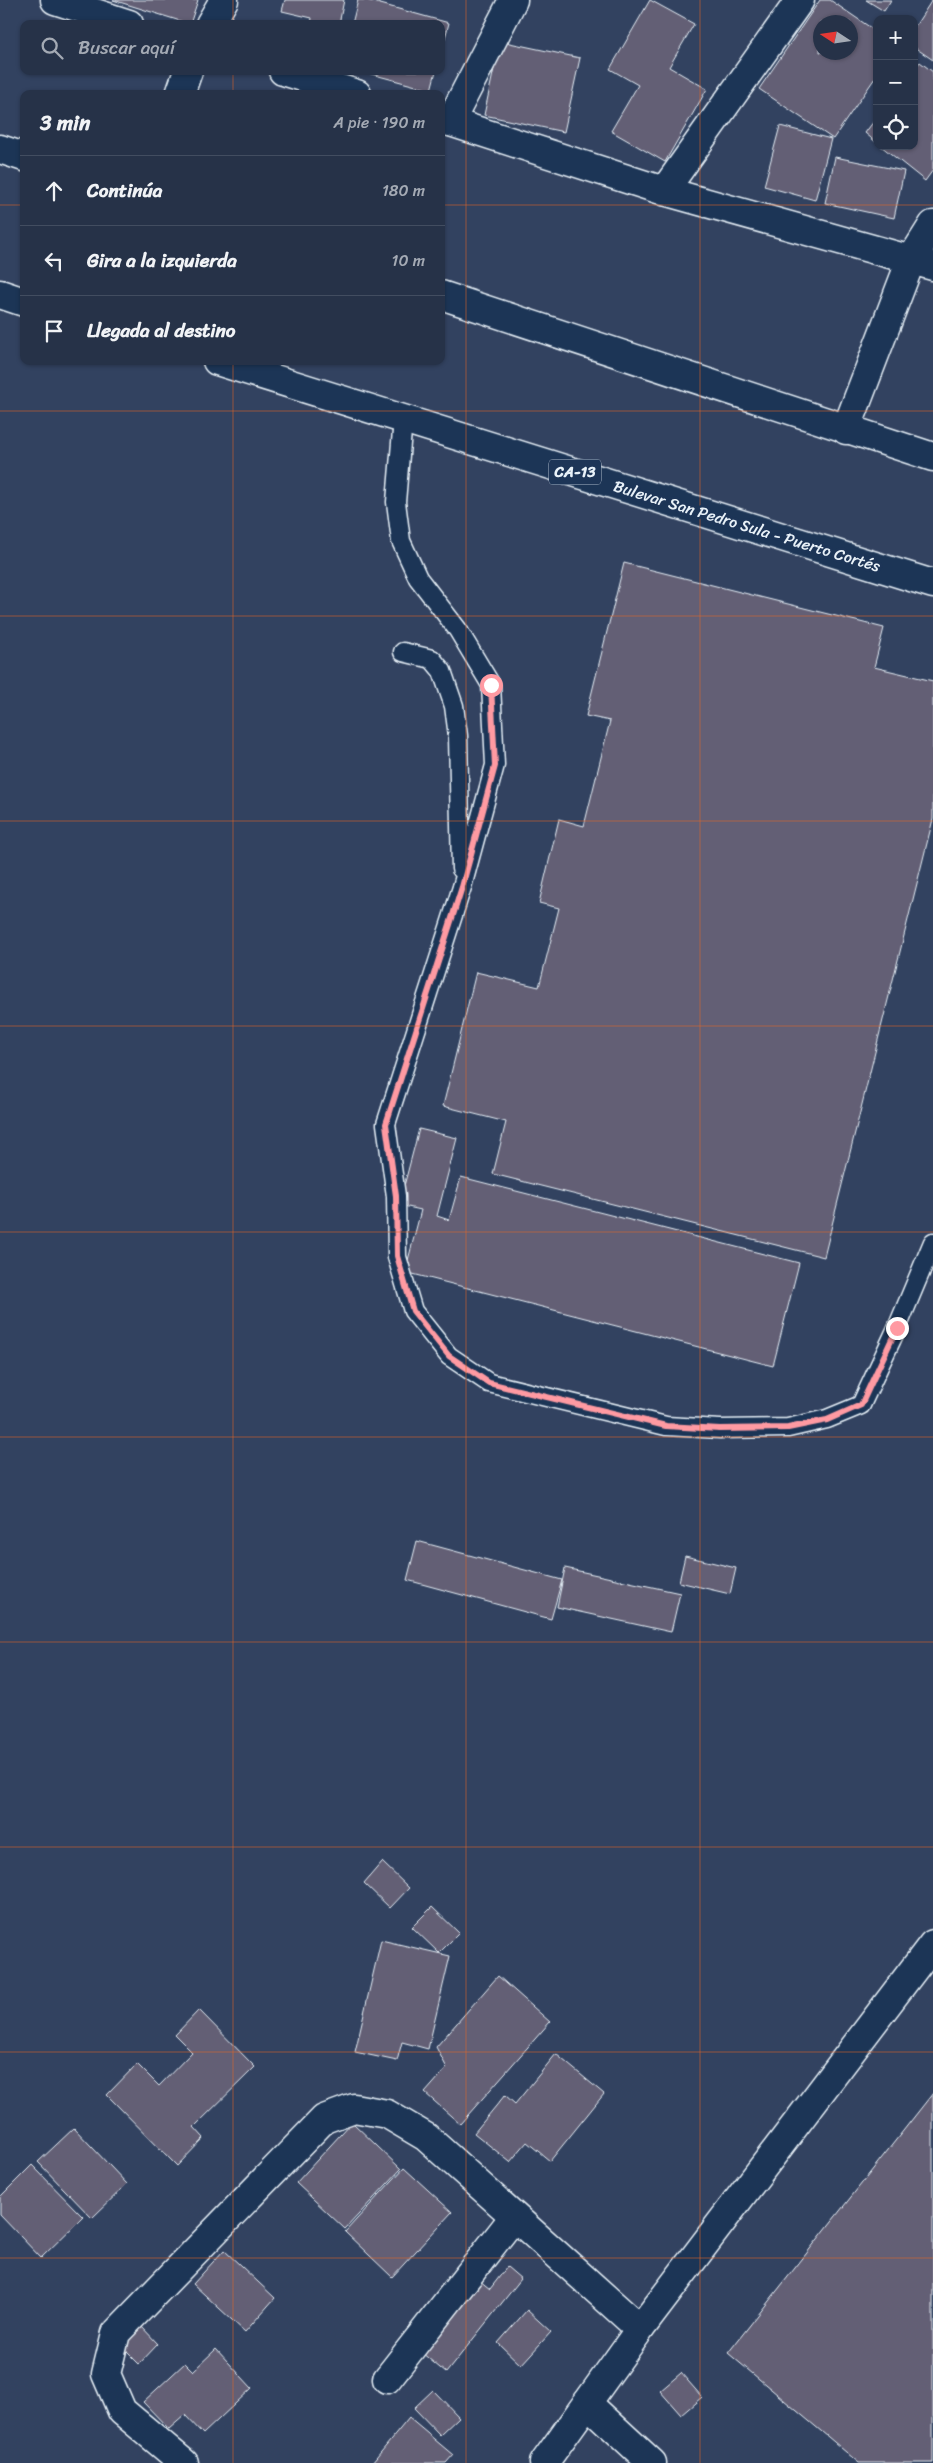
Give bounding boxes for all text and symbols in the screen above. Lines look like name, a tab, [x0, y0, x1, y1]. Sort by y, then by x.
north arrow	[813, 15, 858, 60]
map controls	[873, 15, 918, 150]
button: +	[873, 15, 918, 60]
search box	[20, 20, 445, 75]
text: Buscar aquí	[78, 31, 175, 64]
icon: search	[38, 34, 66, 62]
button: −	[873, 60, 918, 105]
text: 3 min	[40, 104, 90, 142]
button: locate	[873, 105, 918, 150]
text: A pie · 190 m	[333, 108, 425, 137]
text: Continúa	[87, 174, 162, 207]
text: 180 m	[382, 176, 425, 205]
icon: ahead	[40, 177, 68, 205]
text: Gira a la izquierda	[87, 244, 237, 277]
text: 10 m	[392, 246, 425, 275]
icon: left	[40, 247, 68, 275]
text: Llegada al destino	[87, 314, 236, 347]
icon: arrive	[40, 317, 68, 345]
road number: CA-13	[549, 460, 601, 484]
street label: Bulevar San Pedro Sula - Puerto Cortés	[610, 471, 885, 581]
route start	[480, 674, 503, 697]
route end	[886, 1317, 909, 1340]

